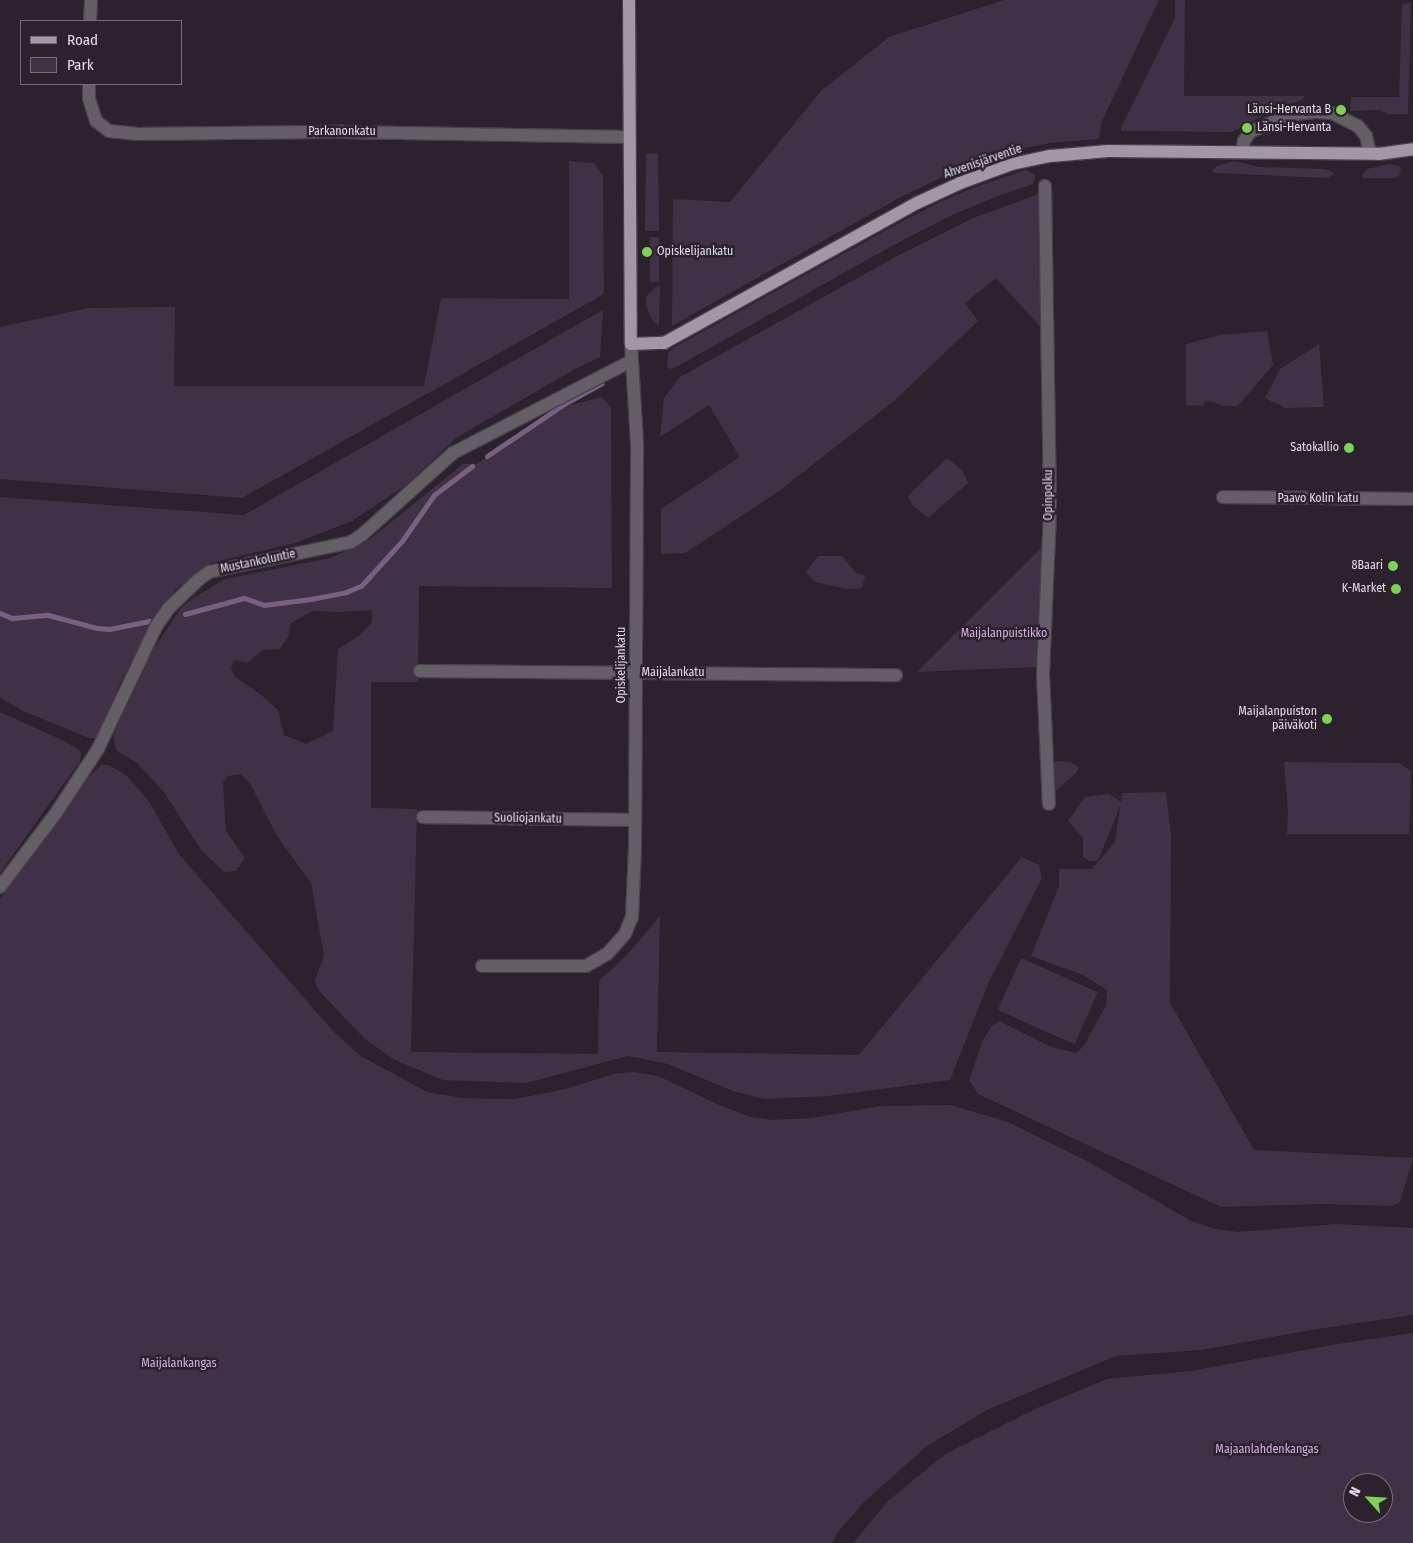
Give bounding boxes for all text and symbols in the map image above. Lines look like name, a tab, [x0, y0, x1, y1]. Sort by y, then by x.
legend	[20, 20, 182, 85]
text: Road	[67, 31, 98, 49]
text: Park	[67, 56, 94, 74]
place label: Länsi-Hervanta B	[1247, 103, 1331, 117]
marker: Länsi-Hervanta B	[1335, 104, 1347, 116]
place label: Länsi-Hervanta	[1257, 121, 1331, 135]
marker: Länsi-Hervanta	[1241, 122, 1253, 134]
street label: Parkanonkatu	[308, 125, 376, 139]
street label: Ahvenisjärventie	[942, 142, 1024, 182]
place label: Opiskelijankatu	[657, 245, 733, 259]
marker: Opiskelijankatu	[641, 246, 653, 258]
place label: Satokallio	[1290, 441, 1339, 455]
marker: Satokallio	[1343, 442, 1355, 454]
street label: Opinpolku	[1042, 470, 1056, 520]
street label: Paavo Kolin katu	[1278, 492, 1358, 506]
street label: Mustankoluntie	[219, 547, 297, 577]
place label: 8Baari	[1352, 559, 1383, 573]
marker: 8Baari	[1387, 560, 1399, 572]
place label: K-Market	[1342, 582, 1386, 596]
marker: K-Market	[1390, 583, 1402, 595]
street label: Opiskelijankatu	[615, 627, 629, 703]
park label: Maijalanpuistikko	[961, 627, 1047, 641]
street label: Maijalankatu	[641, 666, 705, 680]
place label: Maijalanpuiston päiväkoti	[1238, 705, 1317, 733]
marker: Maijalanpuiston päiväkoti	[1321, 713, 1333, 725]
street label: Suoliojankatu	[494, 811, 562, 827]
park label: Maijalankangas	[141, 1357, 217, 1371]
park label: Majaanlahdenkangas	[1215, 1443, 1319, 1457]
north arrow	[1343, 1473, 1393, 1523]
text: N	[1345, 1484, 1364, 1499]

